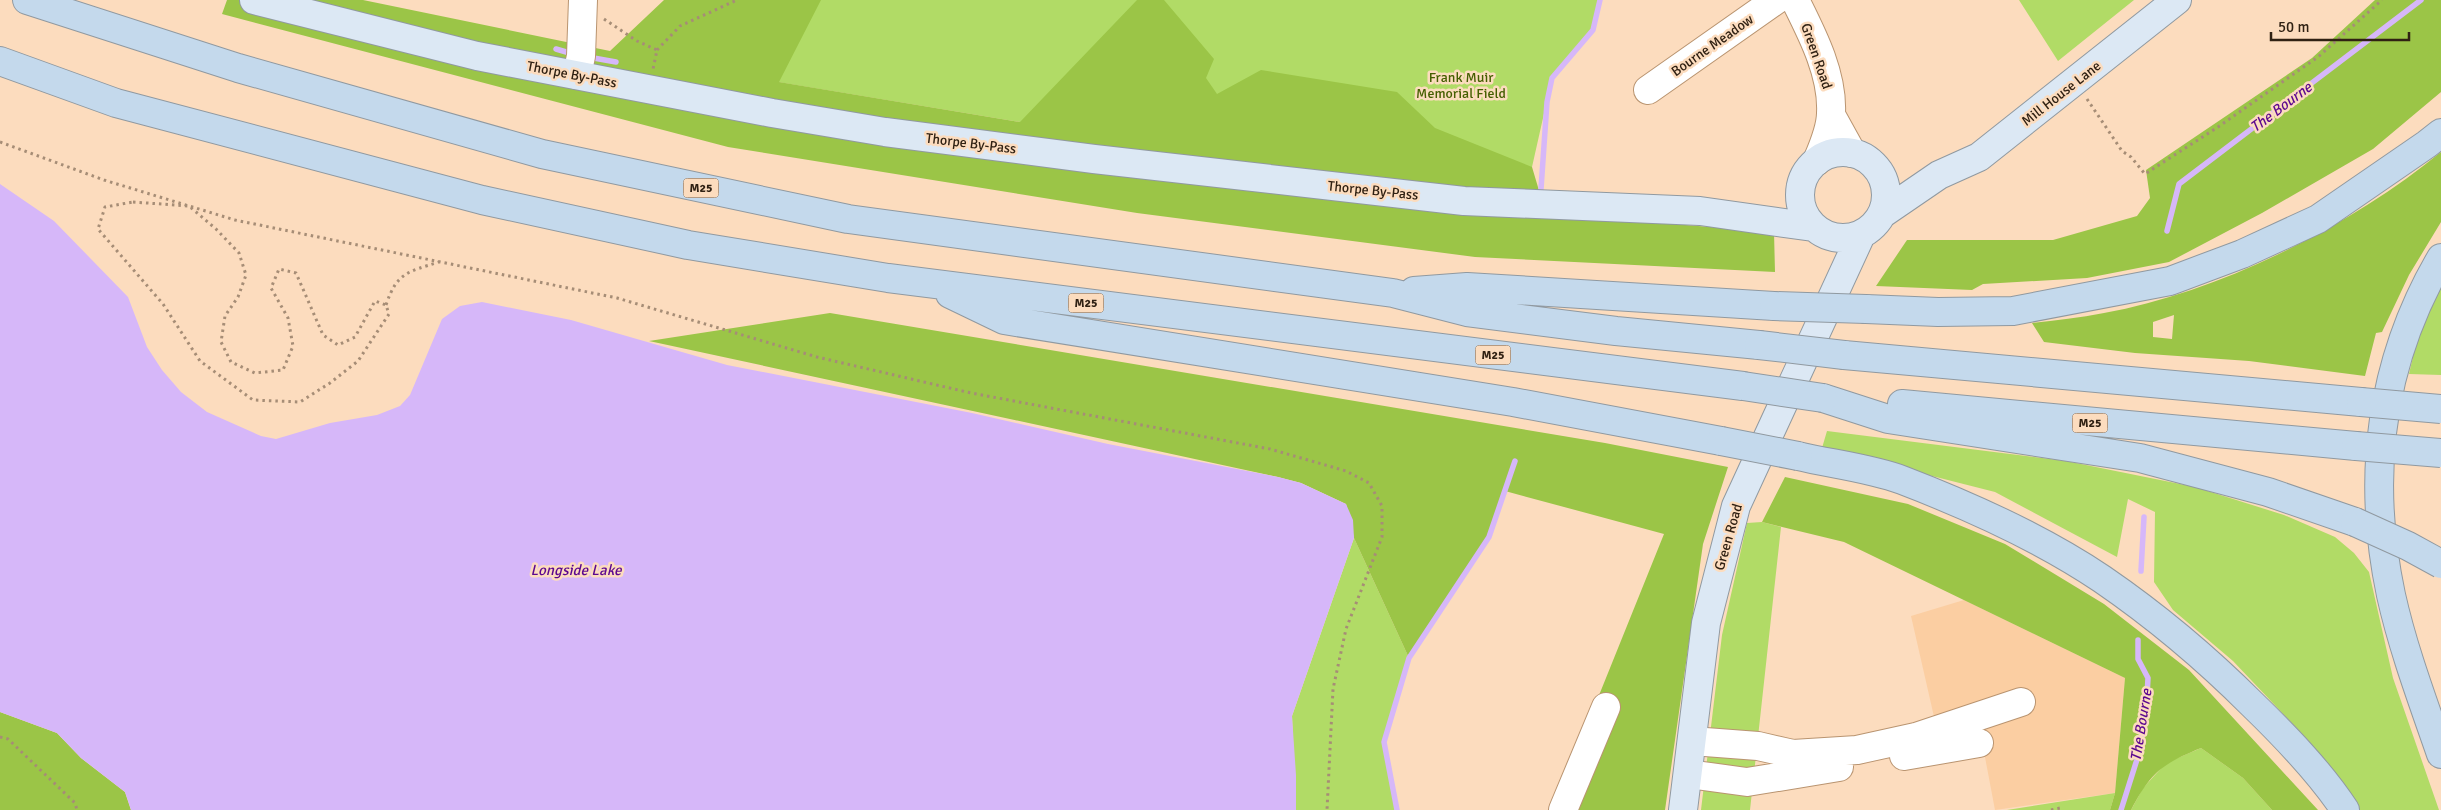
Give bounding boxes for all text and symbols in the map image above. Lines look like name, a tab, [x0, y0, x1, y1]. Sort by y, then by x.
scale bar	[2271, 10, 2408, 42]
street label: Bourne Meadow	[1668, 11, 1757, 80]
text: 50 m	[2278, 18, 2309, 36]
street label: Green Road	[1797, 21, 1836, 91]
street label: Thorpe By-Pass	[526, 57, 618, 92]
street label: Mill House Lane	[2018, 57, 2104, 130]
park label: Frank Muir Memorial Field	[1416, 69, 1506, 102]
water label: The Bourne	[2247, 77, 2317, 136]
street label: Thorpe By-Pass	[925, 130, 1017, 157]
street label: Thorpe By-Pass	[1327, 177, 1419, 204]
road number: M25	[684, 178, 718, 198]
road number: M25	[1068, 294, 1104, 312]
road number: M25	[1476, 346, 1510, 364]
road number: M25	[2072, 413, 2108, 432]
street label: Green Road	[1711, 502, 1746, 572]
water label: Longside Lake	[531, 561, 623, 579]
water label: The Bourne	[2126, 686, 2156, 762]

